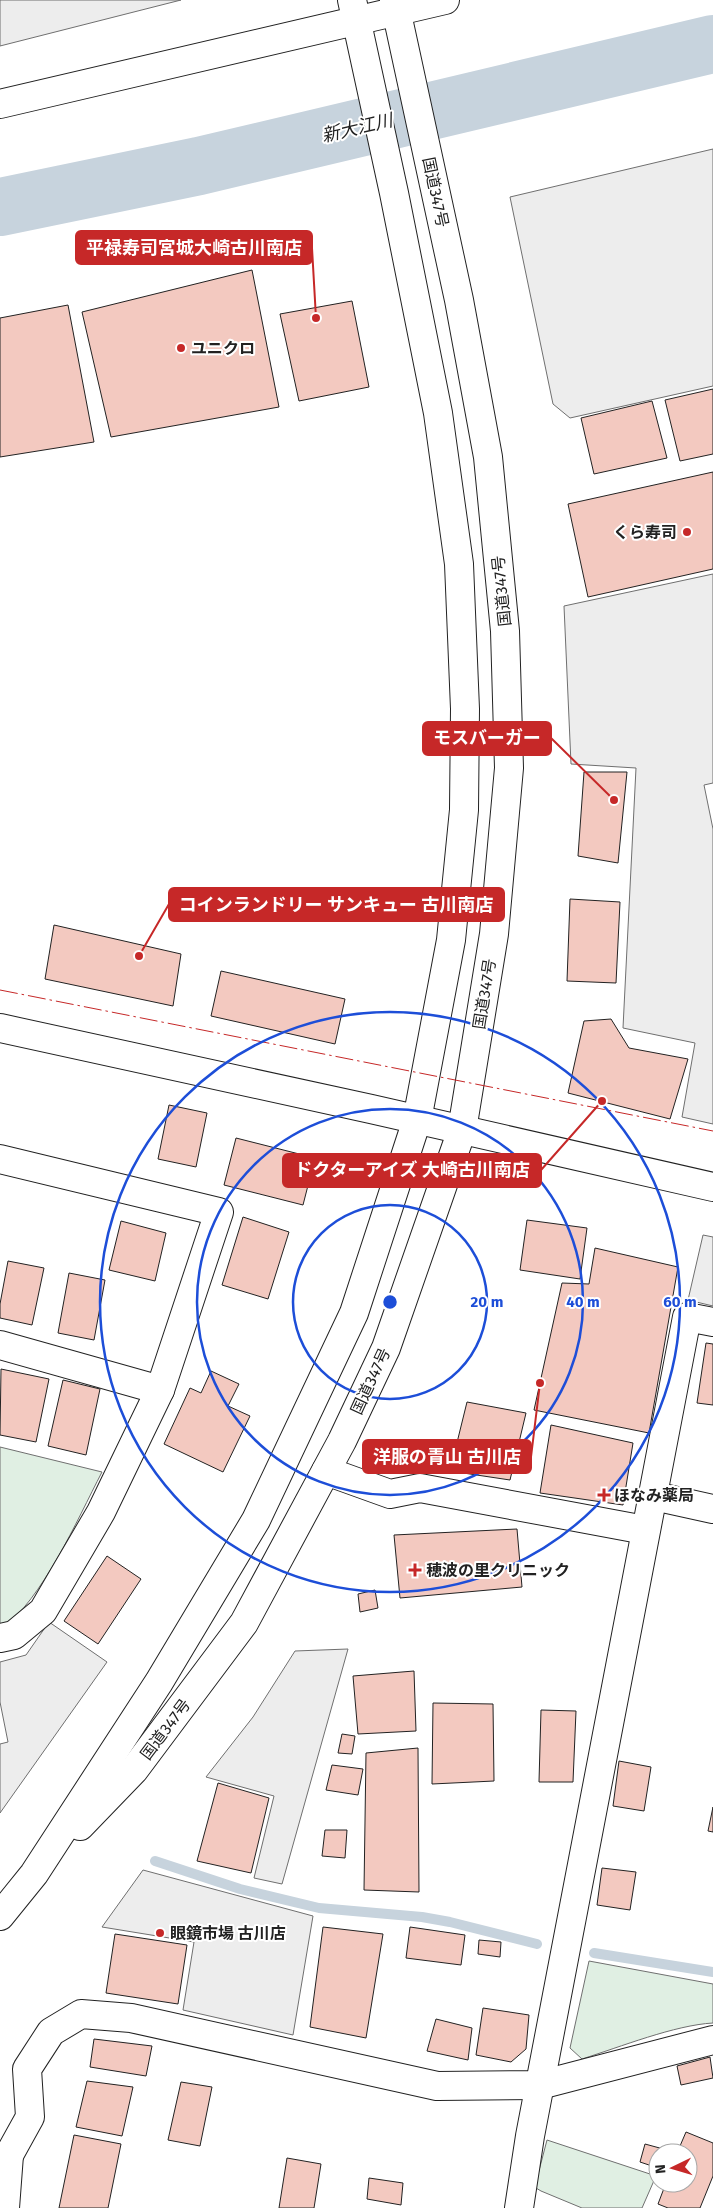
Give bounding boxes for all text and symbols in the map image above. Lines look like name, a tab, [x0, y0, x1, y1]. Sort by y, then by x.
water label: 新大江川	[319, 109, 397, 147]
street label: 国道347号	[419, 155, 452, 229]
callout: 平禄寿司宮城大崎古川南店	[76, 231, 312, 264]
text: 平禄寿司宮城大崎古川南店	[86, 237, 302, 259]
place label: ユニクロ	[191, 339, 255, 358]
marker: ユニクロ	[175, 342, 187, 354]
place label: くら寿司	[613, 523, 677, 542]
marker: くら寿司	[681, 526, 693, 538]
street label: 国道347号	[488, 555, 515, 627]
callout: モスバーガー	[423, 722, 551, 755]
text: モスバーガー	[433, 727, 541, 749]
callout: コインランドリー サンキュー 古川南店	[169, 888, 504, 921]
text: コインランドリー サンキュー 古川南店	[179, 894, 493, 916]
street label: 国道347号	[470, 957, 499, 1031]
callout: ドクターアイズ 大崎古川南店	[283, 1154, 541, 1187]
text: ドクターアイズ 大崎古川南店	[294, 1159, 530, 1181]
centre of rings	[381, 1293, 399, 1311]
text: 20 m	[471, 1293, 503, 1311]
text: 40 m	[566, 1293, 600, 1311]
text: 60 m	[663, 1293, 697, 1311]
street label: 国道347号	[347, 1345, 394, 1417]
callout: 洋服の青山 古川店	[363, 1440, 531, 1473]
text: 洋服の青山 古川店	[373, 1446, 521, 1468]
place label: ほなみ薬局	[614, 1486, 694, 1505]
marker: ほなみ薬局	[598, 1489, 610, 1501]
place label: 穂波の里クリニック	[426, 1561, 570, 1580]
marker: 穂波の里クリニック	[408, 1563, 422, 1577]
street label: 国道347号	[136, 1695, 194, 1763]
place label: 眼鏡市場 古川店	[170, 1924, 286, 1943]
marker: 眼鏡市場 古川店	[154, 1927, 166, 1939]
north arrow	[648, 2143, 698, 2193]
text: N	[652, 2164, 669, 2174]

